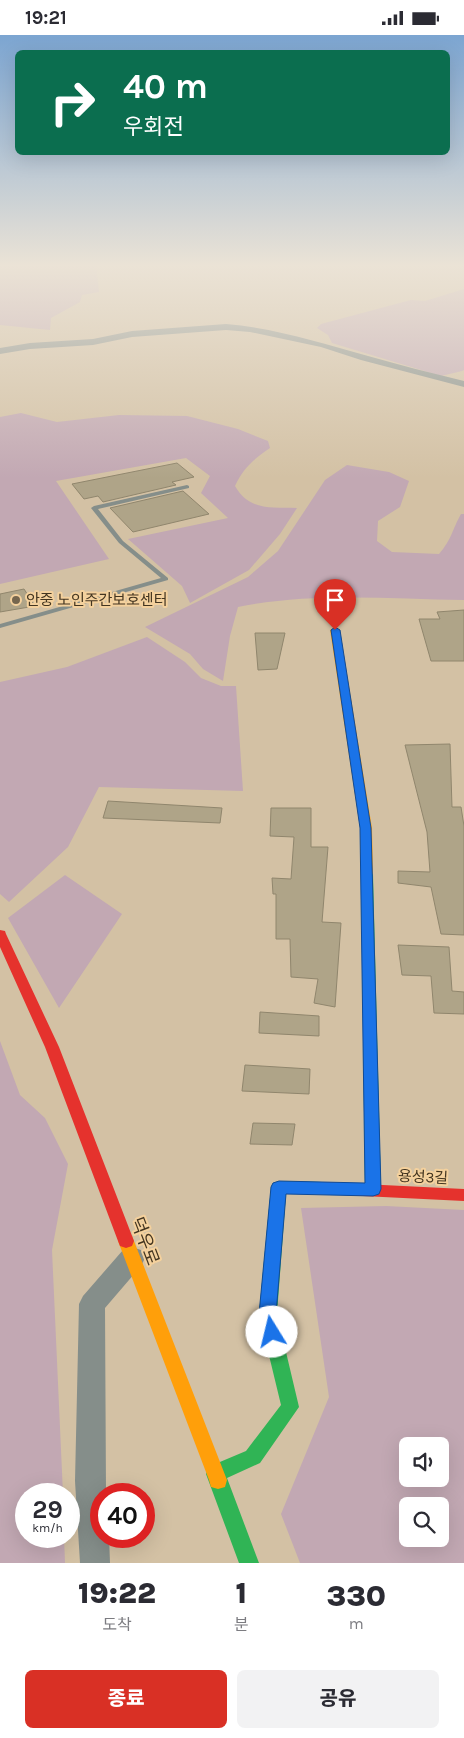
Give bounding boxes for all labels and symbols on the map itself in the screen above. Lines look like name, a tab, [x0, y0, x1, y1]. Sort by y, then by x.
pin	[314, 579, 356, 630]
place label: 안중 노인주간보호센터	[26, 591, 168, 609]
marker: 안중 노인주간보호센터	[10, 594, 22, 606]
street label: 용성3길	[397, 1167, 449, 1187]
street label: 덕우로	[126, 1214, 164, 1268]
position arrow	[245, 1305, 297, 1357]
speed limit sign: 40	[90, 1483, 155, 1548]

